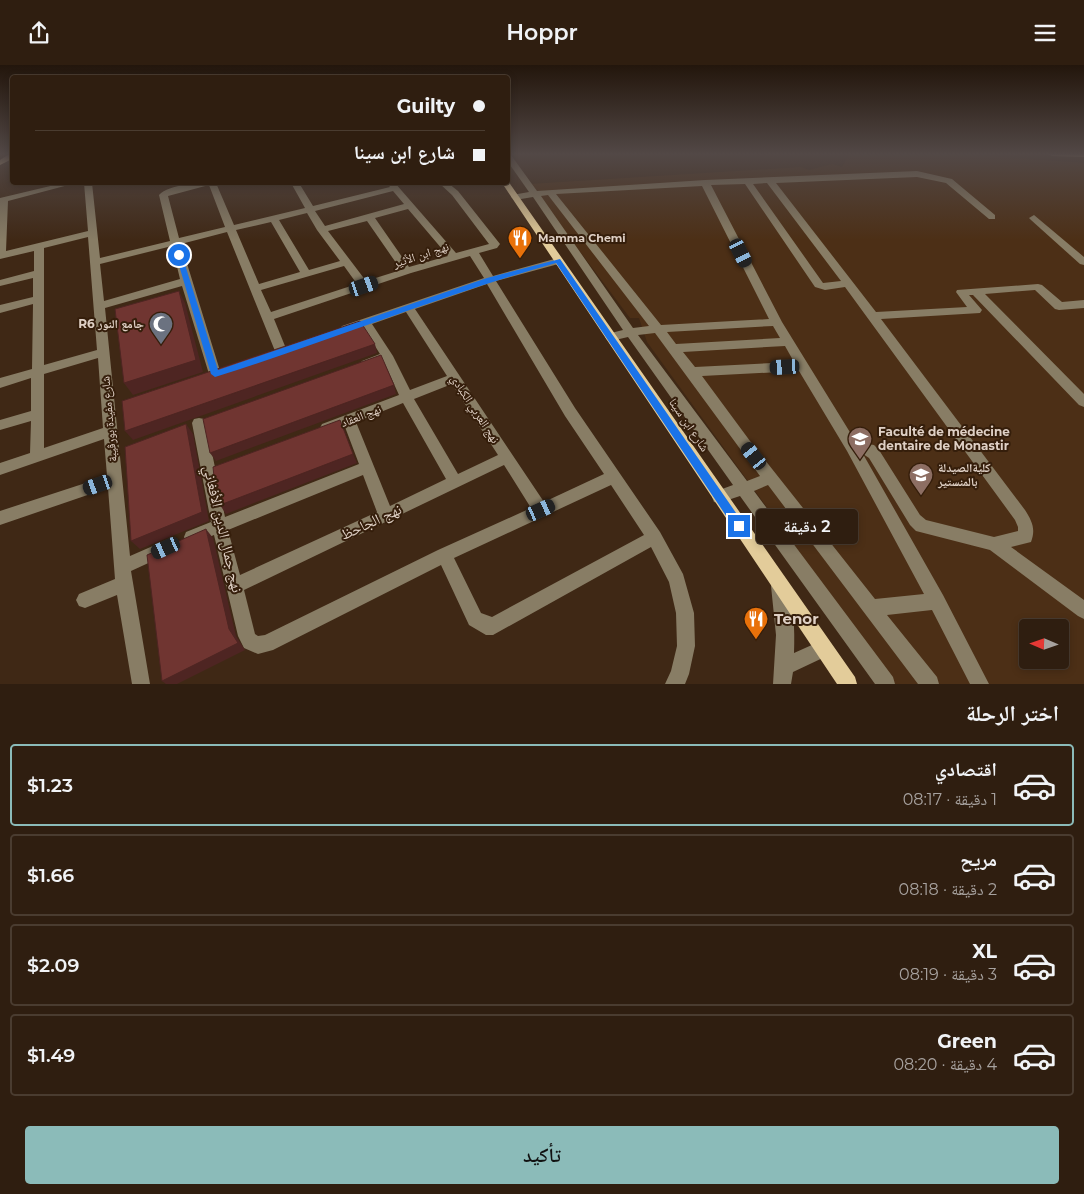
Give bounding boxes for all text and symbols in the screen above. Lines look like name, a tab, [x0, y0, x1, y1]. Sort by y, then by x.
icon: share	[25, 19, 53, 47]
text: Hoppr	[506, 19, 578, 46]
icon: menu	[1031, 19, 1059, 47]
text: Guilty	[397, 95, 455, 118]
text: شارع ابن سينا	[354, 141, 455, 164]
restaurant icon: Mamma Chemi	[507, 225, 533, 259]
place label: Mamma Chemi	[538, 231, 626, 245]
car	[727, 236, 754, 270]
street label: نهج ابن الأثير	[390, 238, 451, 271]
route start	[168, 244, 190, 266]
car	[347, 274, 380, 298]
mosque icon: R6 جامع النور	[148, 311, 174, 345]
place label: R6 جامع النور	[78, 316, 144, 332]
car	[769, 359, 800, 375]
street label: نهج العربي الكبادي	[445, 372, 503, 447]
street label: شارع مفيدة بورڨيبة	[97, 375, 121, 463]
street label: شارع ابن سينا	[665, 395, 713, 455]
street label: نهج العقاد	[339, 401, 383, 430]
place label: Faculté de médecine dentaire de Monastir	[878, 424, 1010, 453]
school or university icon: Faculté de médecine dentaire de Monastir	[847, 426, 873, 460]
car	[738, 440, 769, 472]
place label: كليةالصيدلة بالمنستير	[937, 460, 991, 489]
school or university icon: كليةالصيدلة بالمنستير	[908, 462, 934, 496]
street label: نهج جمال الدين الأفغاني	[197, 463, 247, 595]
car	[81, 473, 114, 497]
car	[524, 497, 557, 523]
street label: نهج الجاحظ	[337, 499, 405, 545]
callout: 2 دقيقة	[756, 509, 859, 543]
route end	[728, 515, 750, 537]
text: 2 دقيقة	[784, 517, 830, 536]
car	[149, 535, 182, 561]
restaurant icon: Tenor	[743, 606, 769, 640]
place label: Tenor	[774, 609, 819, 628]
north arrow	[1019, 619, 1069, 669]
map controls	[1019, 619, 1069, 669]
text: اختر الرحلة	[966, 700, 1059, 727]
text: اقتصادي	[935, 758, 997, 781]
icon: car	[1012, 763, 1057, 808]
text: $1.23	[27, 774, 73, 797]
text: 1 دقيقة · 08:17	[903, 790, 997, 809]
text: مريح	[960, 848, 997, 871]
icon: car	[1012, 853, 1057, 898]
text: $1.66	[27, 864, 74, 887]
text: 2 دقيقة · 08:18	[899, 880, 997, 899]
text: XL	[972, 940, 997, 963]
icon: car	[1012, 943, 1057, 988]
text: $2.09	[27, 954, 79, 977]
text: 3 دقيقة · 08:19	[899, 965, 997, 984]
text: Green	[937, 1030, 997, 1053]
icon: car	[1012, 1033, 1057, 1078]
text: $1.49	[27, 1044, 75, 1067]
text: 4 دقيقة · 08:20	[893, 1055, 997, 1074]
button: تأكيد	[25, 1126, 1059, 1184]

